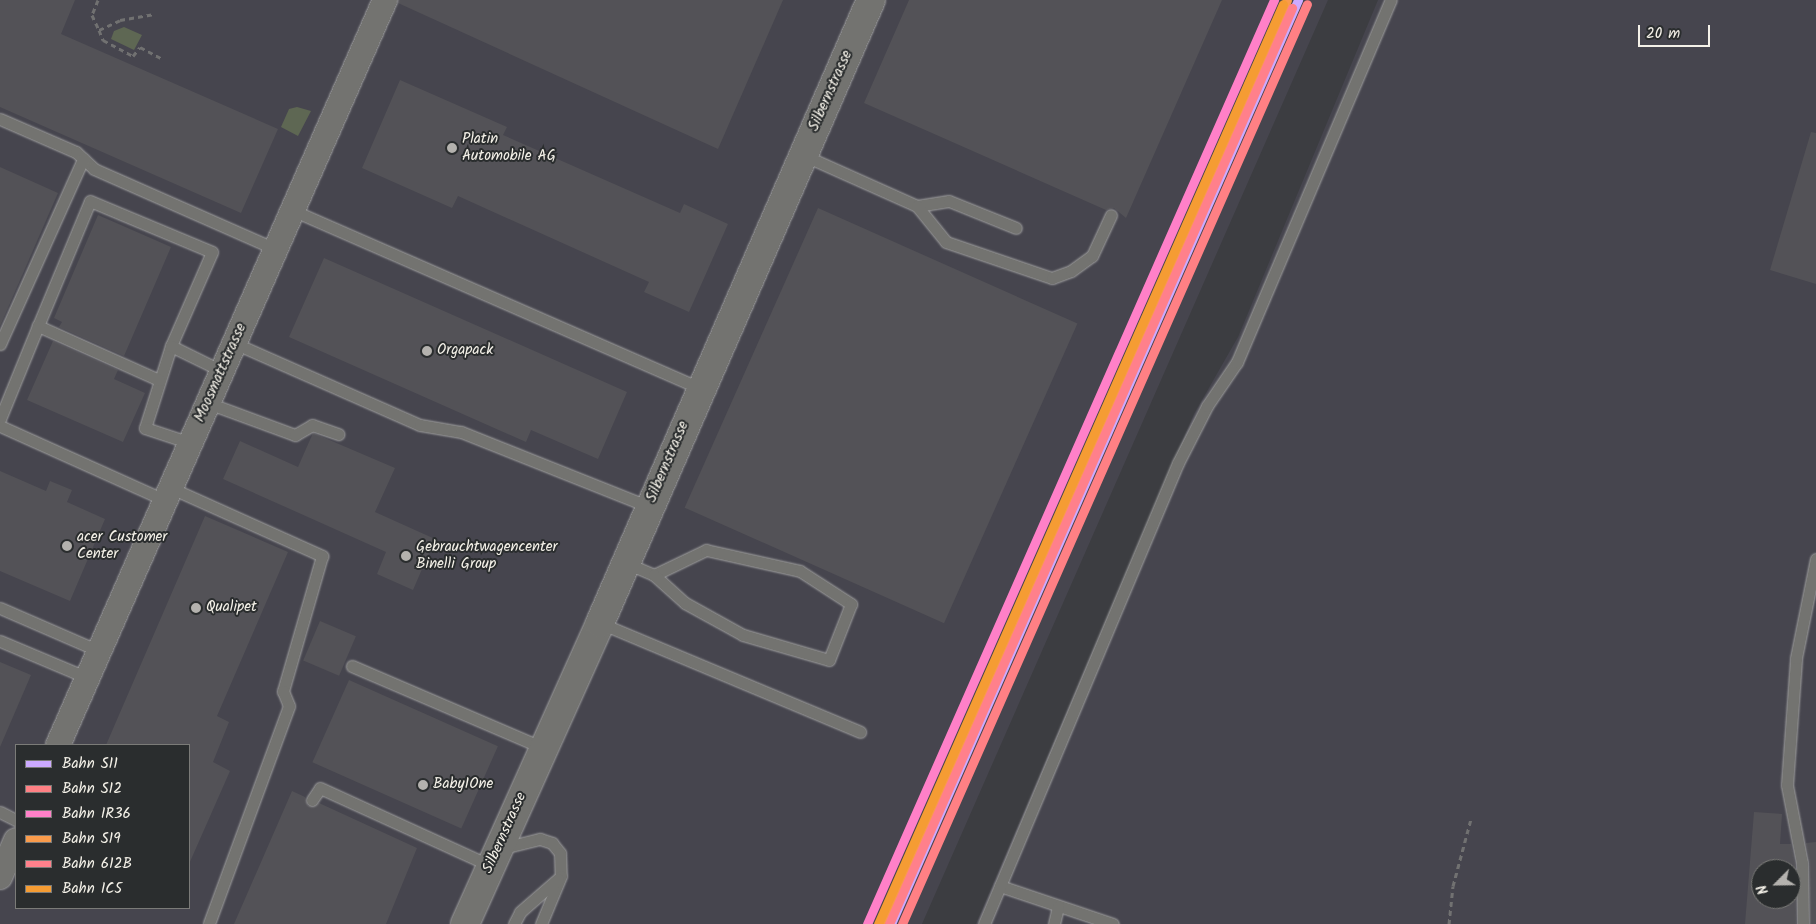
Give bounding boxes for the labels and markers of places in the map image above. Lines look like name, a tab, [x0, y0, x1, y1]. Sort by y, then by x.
place label: Platin Automobile AG	[462, 130, 556, 165]
marker: Platin Automobile AG	[446, 142, 458, 154]
place label: Orgapack	[437, 342, 493, 360]
marker: Orgapack	[421, 345, 433, 357]
place label: acer Customer Center	[77, 528, 167, 563]
place label: Gebrauchtwagencenter Binelli Group	[416, 538, 557, 573]
marker: acer Customer Center	[61, 540, 73, 552]
marker: Gebrauchtwagencenter Binelli Group	[400, 550, 412, 562]
place label: Qualipet	[206, 599, 257, 617]
marker: Qualipet	[190, 602, 202, 614]
place label: Baby1One	[433, 776, 493, 794]
marker: Baby1One	[417, 779, 429, 791]

